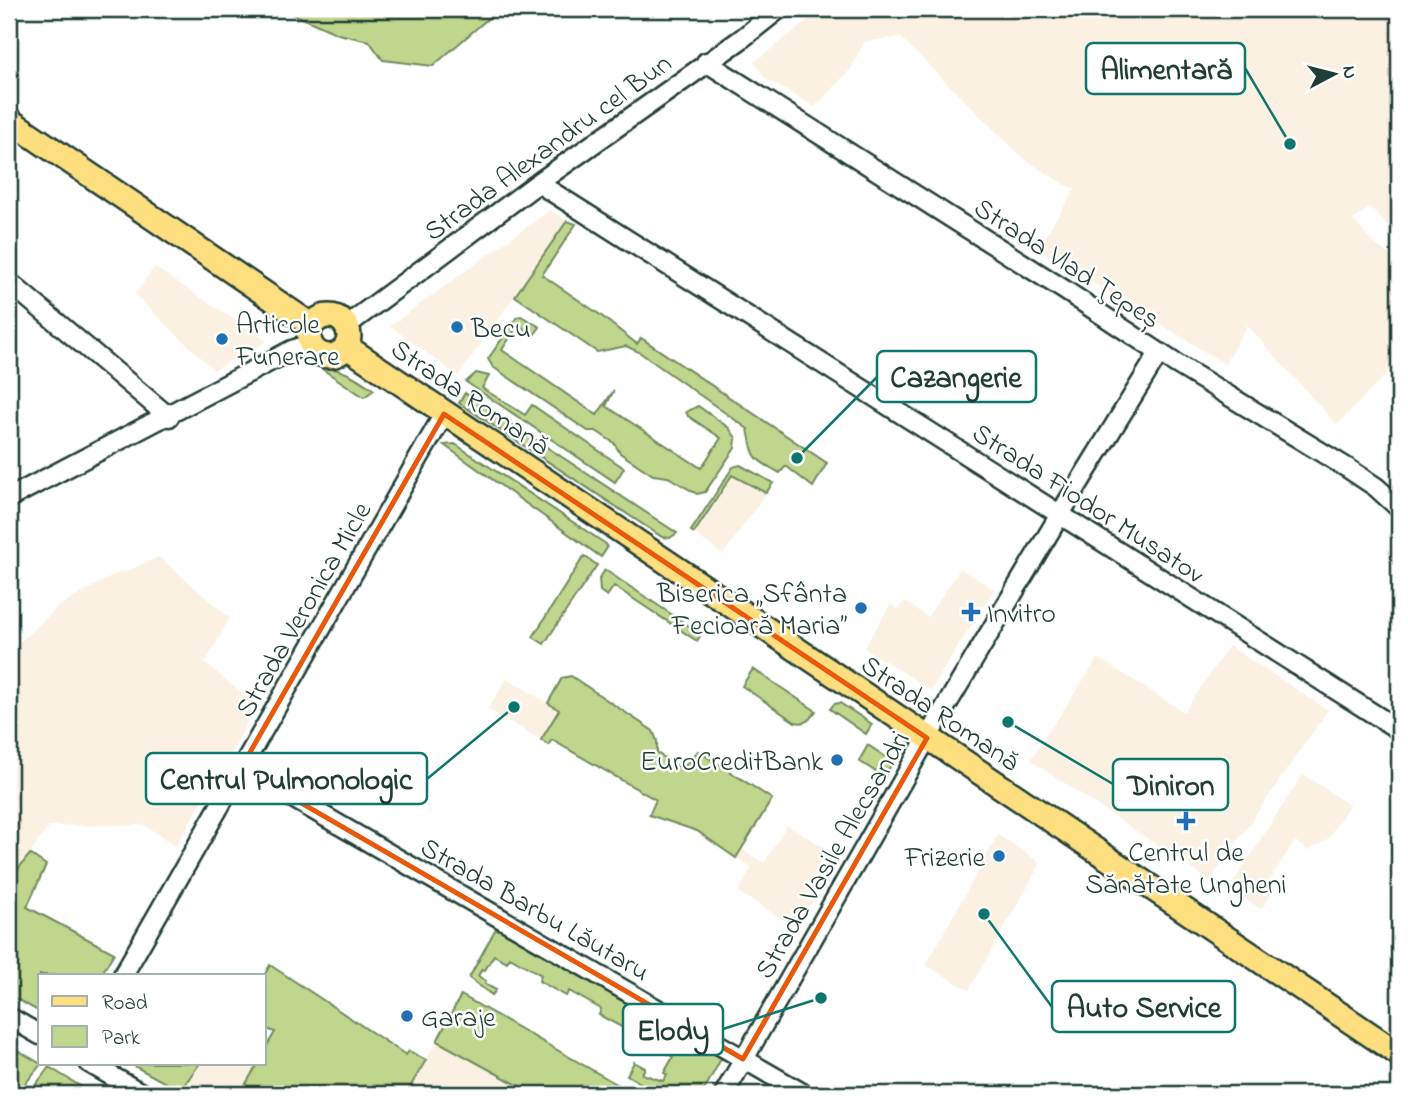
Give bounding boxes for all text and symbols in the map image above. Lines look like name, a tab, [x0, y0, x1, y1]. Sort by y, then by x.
north arrow	[1300, 38, 1370, 108]
callout: Alimentară	[1086, 43, 1245, 94]
street label: Strada Alexandru cel Bun	[417, 45, 681, 253]
text: Alimentară	[1100, 50, 1232, 94]
text: N	[1334, 64, 1363, 80]
street label: Strada Vlad Ţepeș	[965, 189, 1168, 341]
place label: Articole Funerare	[235, 306, 340, 379]
place label: Becu	[470, 310, 531, 351]
marker: Becu	[449, 319, 465, 335]
street label: Strada Romană	[381, 330, 557, 467]
marker: Articole Funerare	[214, 331, 230, 347]
callout: Cazangerie	[877, 351, 1036, 402]
text: Cazangerie	[890, 358, 1023, 403]
street label: Strada Fiodor Musatov	[963, 414, 1212, 596]
street label: Strada Veronica Micle	[227, 495, 384, 726]
place label: Biserica „Sfânta Fecioară Maria”	[656, 575, 847, 648]
place label: Invitro	[987, 595, 1056, 636]
marker: Biserica „Sfânta Fecioară Maria”	[853, 600, 869, 616]
marker: Invitro	[961, 602, 981, 622]
street label: Strada Romană	[851, 646, 1027, 783]
street label: Strada Vasile Alecsandri	[746, 724, 922, 987]
place label: EuroCreditBank	[640, 743, 824, 784]
marker: EuroCreditBank	[829, 752, 845, 768]
callout: Centrul Pulmonologic	[146, 753, 427, 804]
callout: Diniron	[1113, 759, 1228, 810]
text: Centrul Pulmonologic	[160, 760, 413, 805]
text: Diniron	[1125, 766, 1215, 810]
marker: Centrul de Sănătate Ungheni	[1176, 811, 1196, 831]
street label: Strada Barbu Lăutaru	[412, 829, 657, 994]
place label: Centrul de Sănătate Ungheni	[1085, 834, 1287, 907]
place label: Frizerie	[904, 839, 985, 880]
marker: Frizerie	[991, 848, 1007, 864]
legend	[38, 974, 266, 1064]
callout: Auto Service	[1052, 981, 1235, 1032]
text: Auto Service	[1067, 988, 1223, 1032]
text: Road	[102, 989, 148, 1019]
place label: Garaje	[421, 999, 496, 1040]
callout: Elody	[623, 1004, 723, 1055]
marker: Garaje	[399, 1008, 415, 1024]
text: Elody	[637, 1011, 709, 1055]
text: Park	[102, 1024, 141, 1054]

